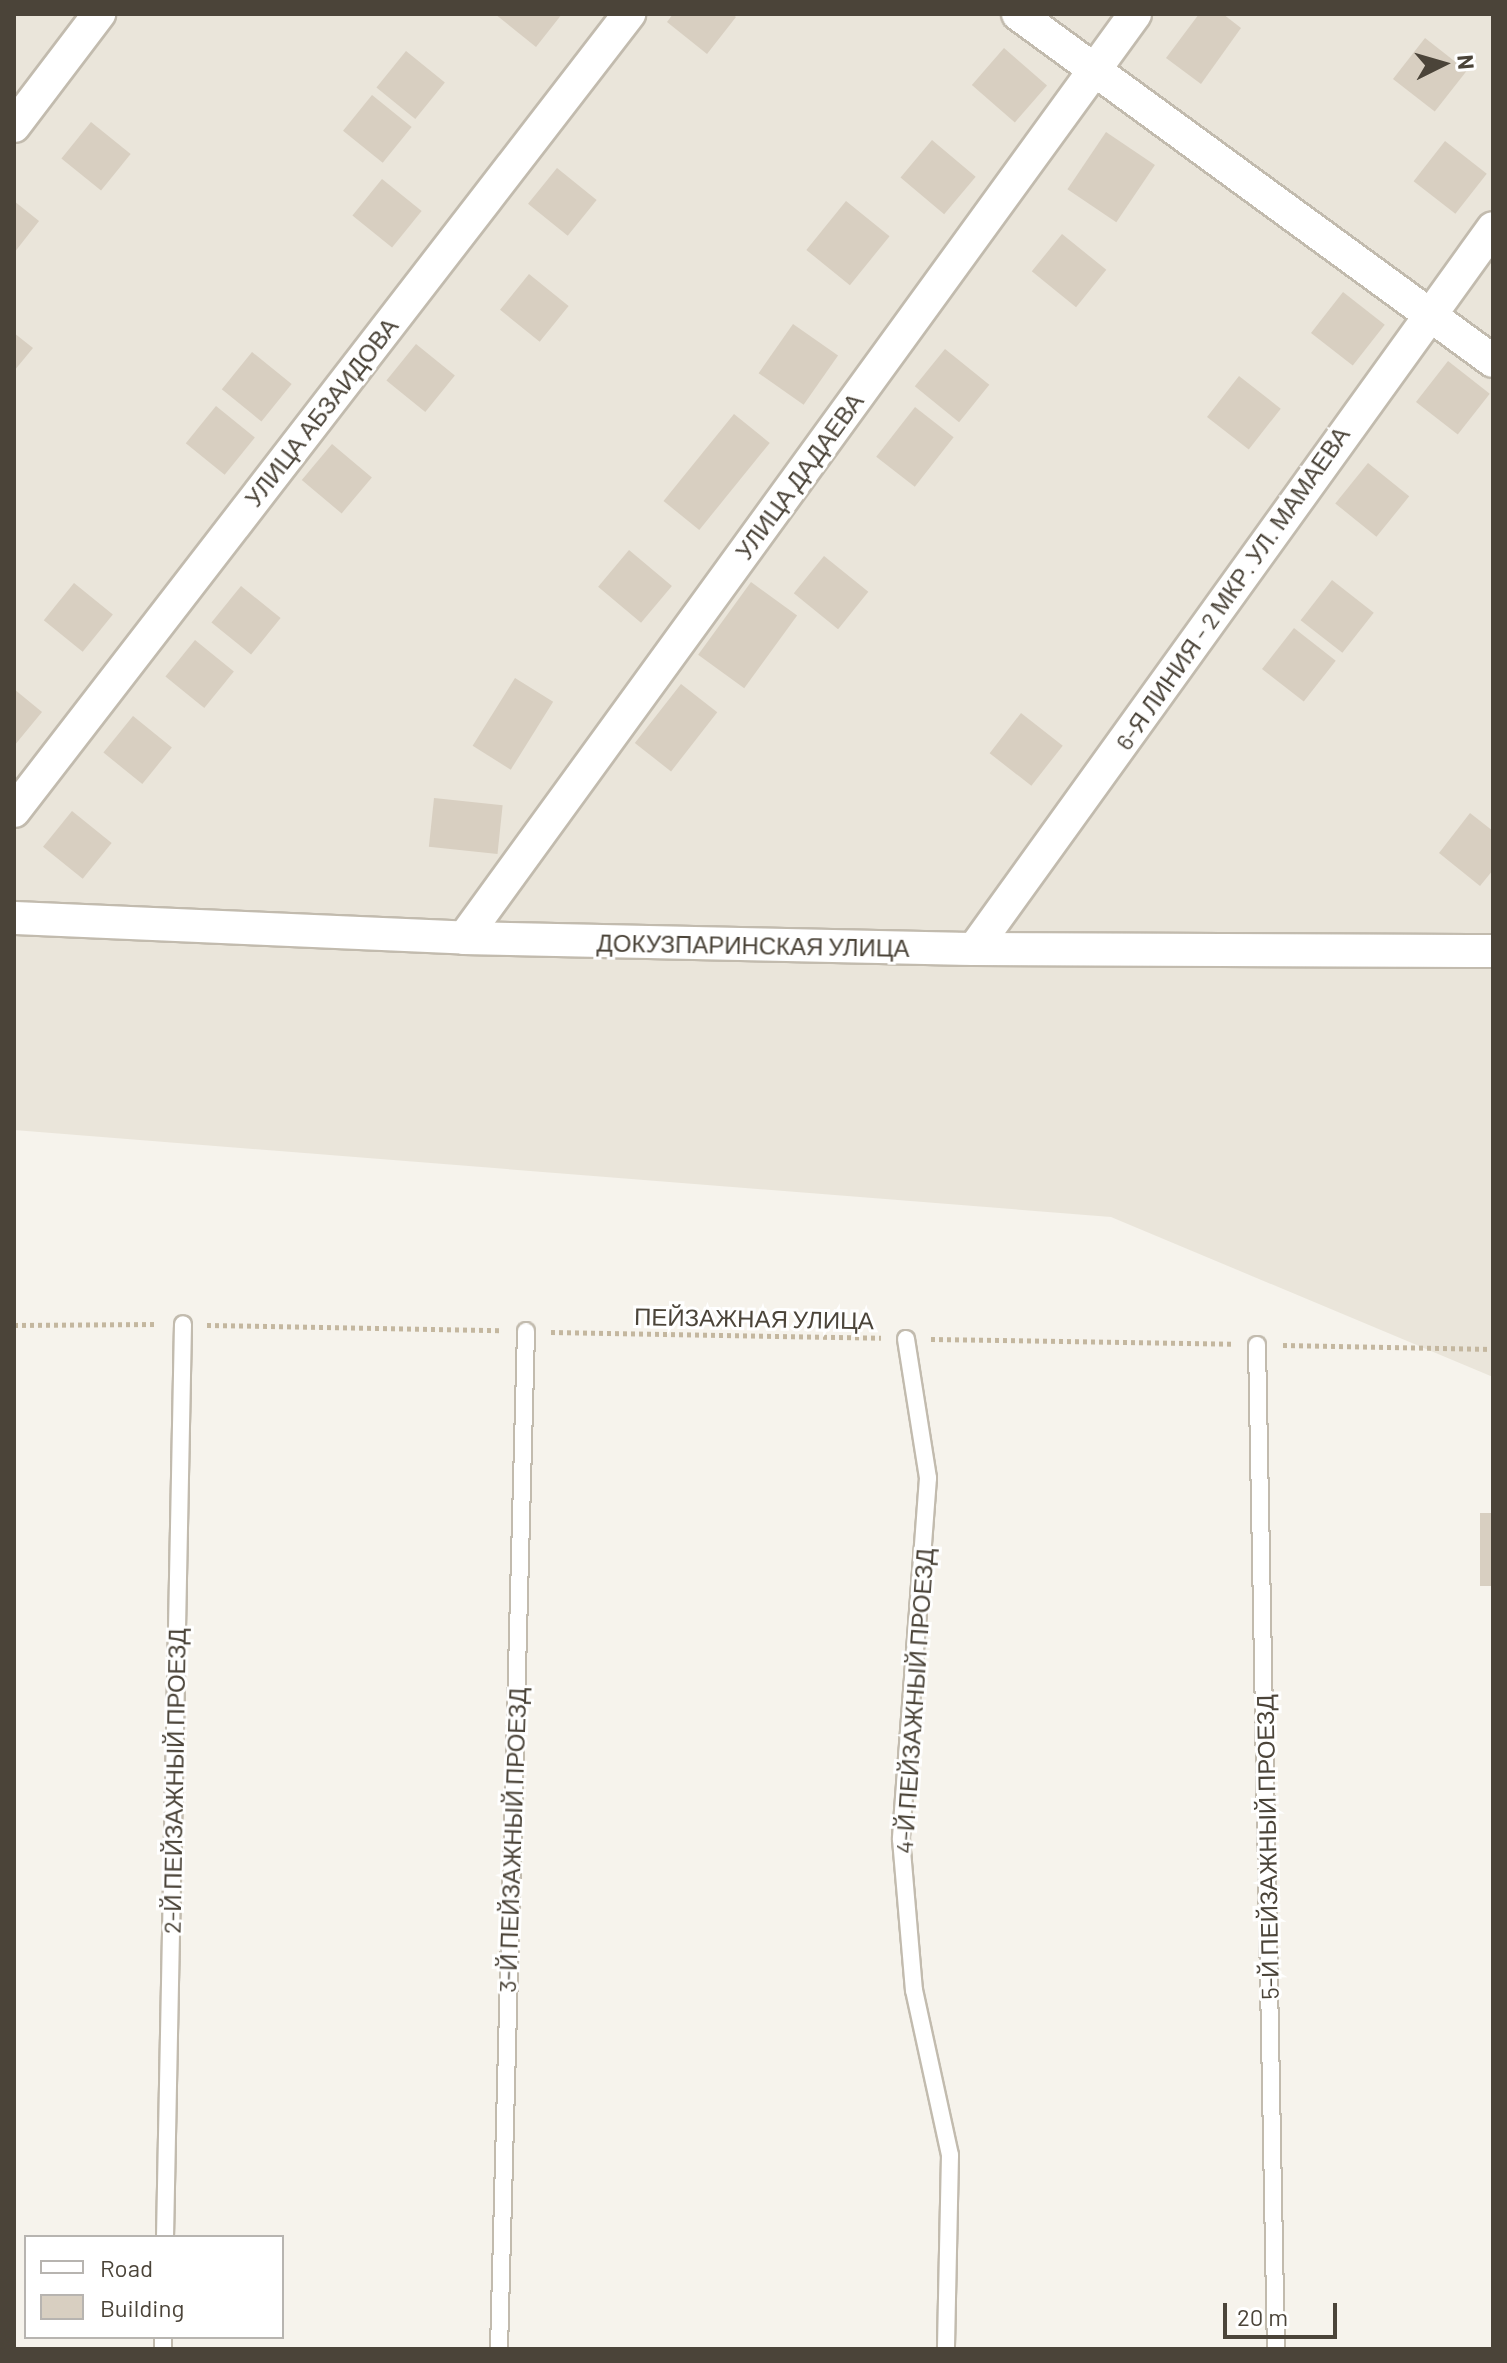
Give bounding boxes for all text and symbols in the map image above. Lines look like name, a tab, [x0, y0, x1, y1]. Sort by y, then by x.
north arrow	[1403, 24, 1483, 104]
text: N	[1453, 53, 1480, 70]
street label: УЛИЦА АБЗАИДОВА	[238, 312, 404, 512]
street label: УЛИЦА ДАДАЕВА	[729, 387, 869, 565]
street label: 6-Я ЛИНИЯ - 2 МКР. УЛ. МАМАЕВА	[1109, 421, 1355, 755]
street label: ДОКУЗПАРИНСКАЯ УЛИЦА	[596, 928, 910, 962]
street label: ПЕЙЗАЖНАЯ УЛИЦА	[634, 1302, 874, 1334]
street label: 4-Й ПЕЙЗАЖНЫЙ ПРОЕЗД	[889, 1547, 939, 1855]
street label: 2-Й ПЕЙЗАЖНЫЙ ПРОЕЗД	[157, 1628, 191, 1934]
street label: 3-Й ПЕЙЗАЖНЫЙ ПРОЕЗД	[492, 1687, 532, 1993]
street label: 5-Й ПЕЙЗАЖНЫЙ ПРОЕЗД	[1250, 1694, 1284, 2000]
legend	[24, 2235, 284, 2339]
text: Road	[100, 2253, 153, 2282]
scale bar	[1227, 2287, 1341, 2337]
text: Building	[100, 2293, 184, 2322]
text: 20 m	[1237, 2302, 1288, 2331]

